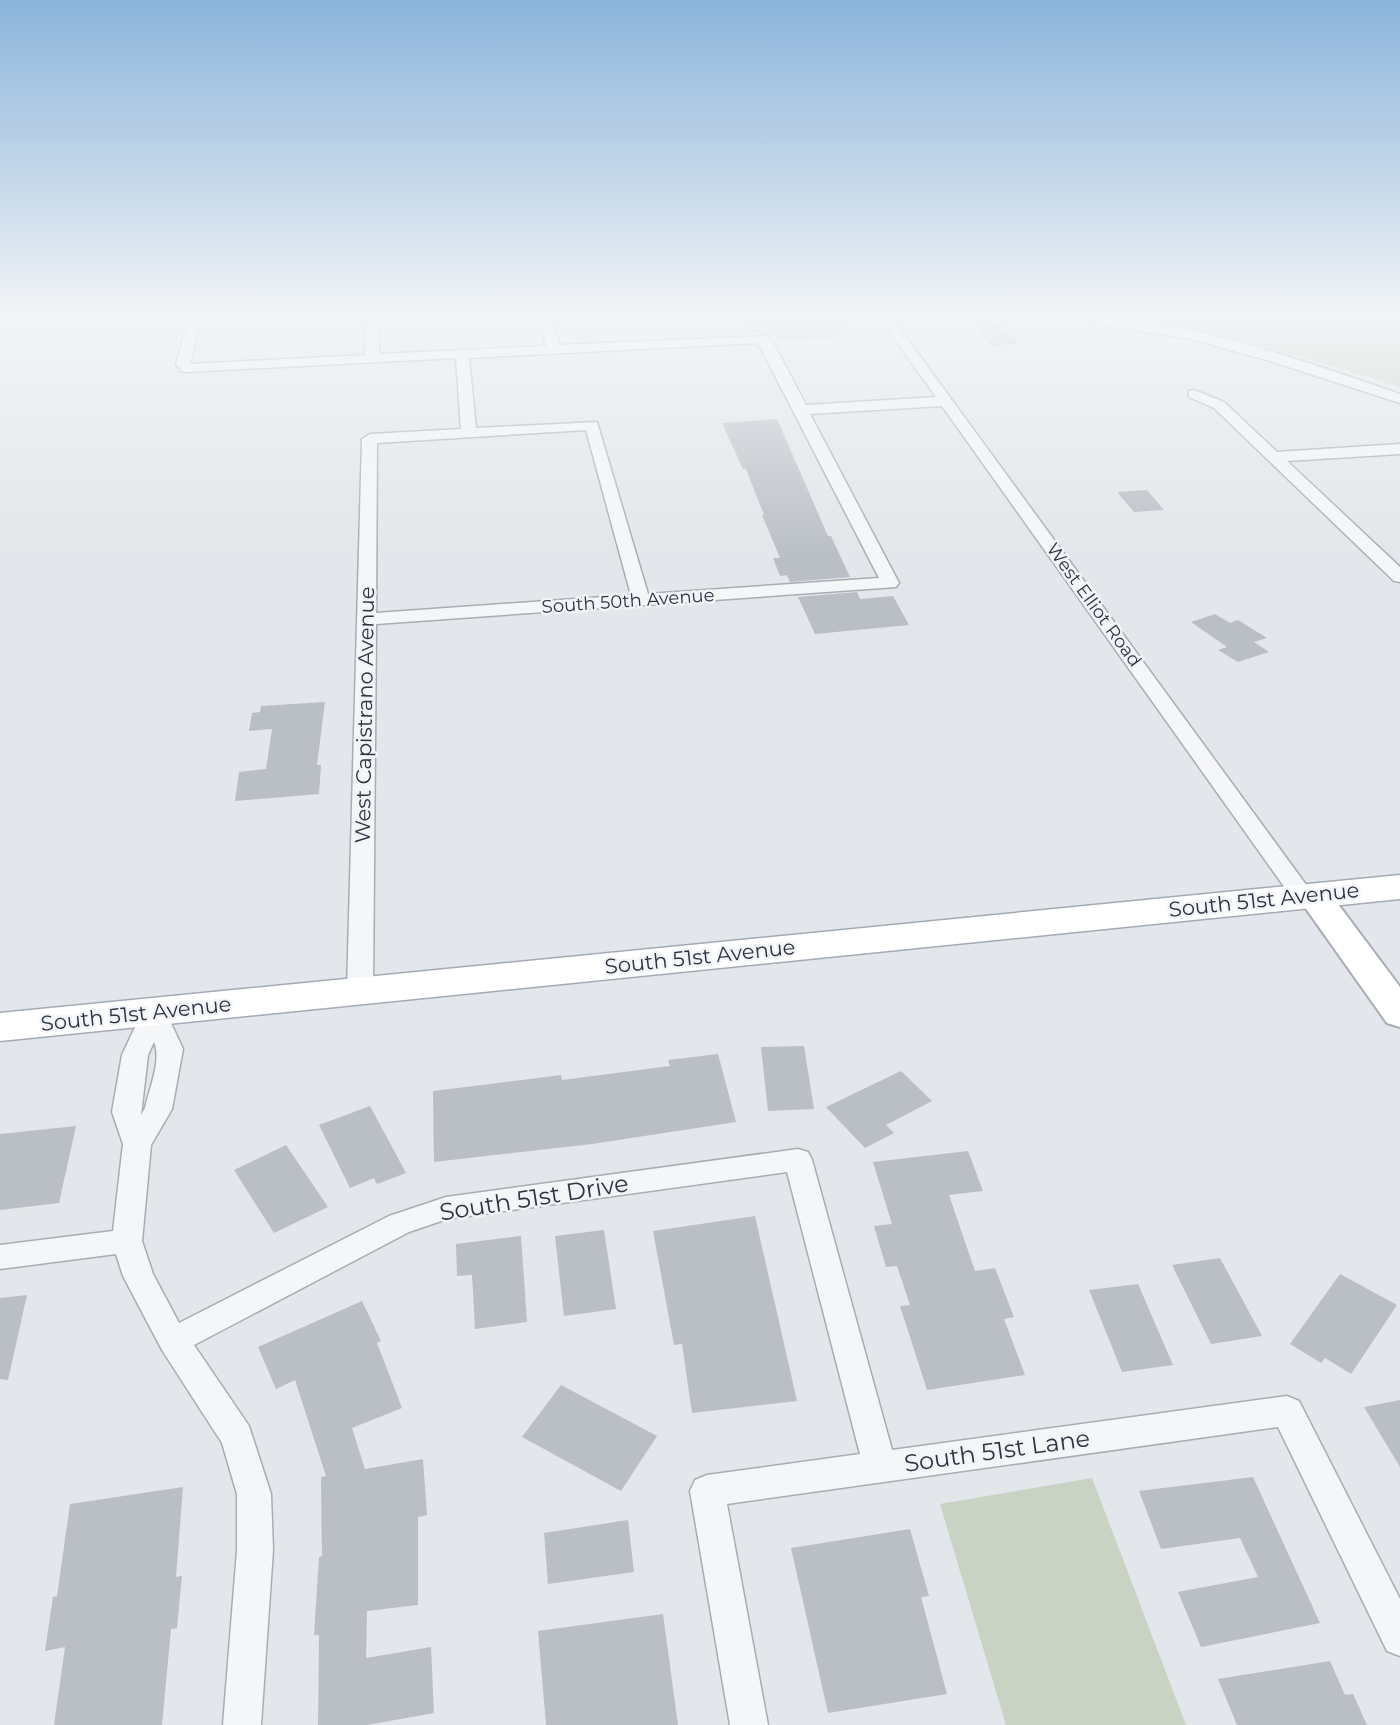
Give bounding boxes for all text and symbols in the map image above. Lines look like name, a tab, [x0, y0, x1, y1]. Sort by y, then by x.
street label: West Elliot Road	[1042, 539, 1146, 671]
street label: South 50th Avenue	[541, 584, 715, 618]
street label: West Capistrano Avenue	[350, 586, 379, 844]
street label: South 51st Avenue	[1167, 877, 1360, 922]
street label: South 51st Avenue	[603, 934, 796, 979]
street label: South 51st Avenue	[39, 991, 232, 1036]
street label: South 51st Drive	[437, 1168, 631, 1227]
street label: South 51st Lane	[902, 1423, 1092, 1478]

